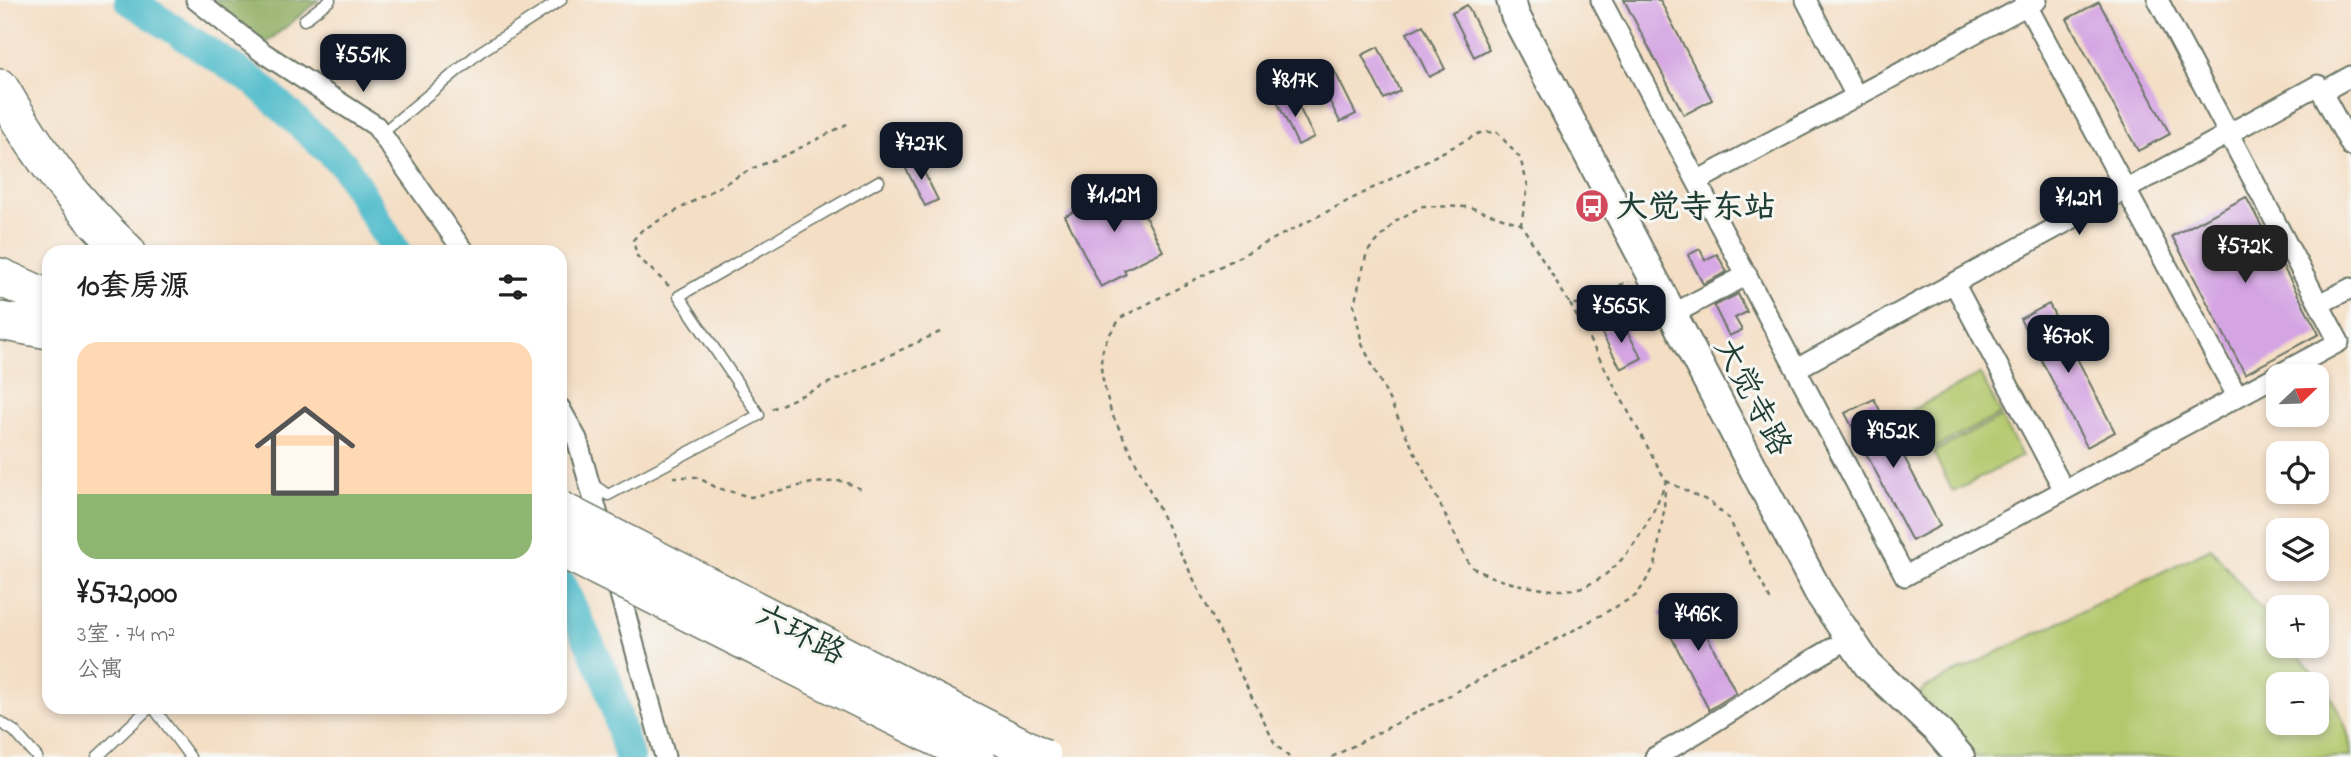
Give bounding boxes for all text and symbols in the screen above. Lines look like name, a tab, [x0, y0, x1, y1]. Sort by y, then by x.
pin: ¥551K	[314, 34, 412, 94]
text: ¥551K	[336, 40, 390, 73]
pin: ¥817K	[1246, 60, 1344, 119]
text: ¥817K	[1272, 65, 1318, 98]
pin: ¥727K	[872, 122, 970, 182]
text: ¥727K	[896, 128, 946, 161]
pin: ¥1.12M	[1057, 174, 1171, 234]
pin: ¥1.2M	[2030, 177, 2128, 237]
text: ¥1.12M	[1087, 180, 1141, 213]
text: ¥1.2M	[2056, 183, 2102, 216]
place label: 大觉寺东站	[1616, 186, 1776, 233]
bus stop icon: 大觉寺东站	[1573, 187, 1611, 225]
pin: ¥572K	[2196, 226, 2294, 285]
text: ¥572K	[2218, 231, 2272, 264]
text: 10套房源	[77, 266, 190, 310]
icon: filters	[494, 268, 532, 306]
pin: ¥565K	[1572, 286, 1670, 345]
text: ¥565K	[1593, 291, 1649, 324]
pin: ¥670K	[2019, 316, 2117, 375]
text: ¥670K	[2043, 321, 2093, 354]
street label: 大觉寺路	[1700, 330, 1802, 465]
north arrow	[2266, 364, 2329, 427]
map controls	[2266, 364, 2329, 735]
icon: home	[242, 388, 368, 514]
pin: ¥952K	[1844, 410, 1942, 470]
text: ¥952K	[1867, 416, 1919, 449]
button: locate	[2266, 441, 2329, 504]
button: layers	[2266, 518, 2329, 581]
text: ¥572,000	[77, 573, 177, 617]
street label: 六环路	[746, 593, 853, 679]
pin: ¥496K	[1649, 594, 1747, 653]
button: +	[2266, 595, 2329, 658]
text: ¥496K	[1675, 599, 1721, 632]
text: 3室 · 74 m²	[77, 619, 175, 652]
text: 公寓	[77, 654, 123, 687]
button: −	[2266, 672, 2329, 735]

